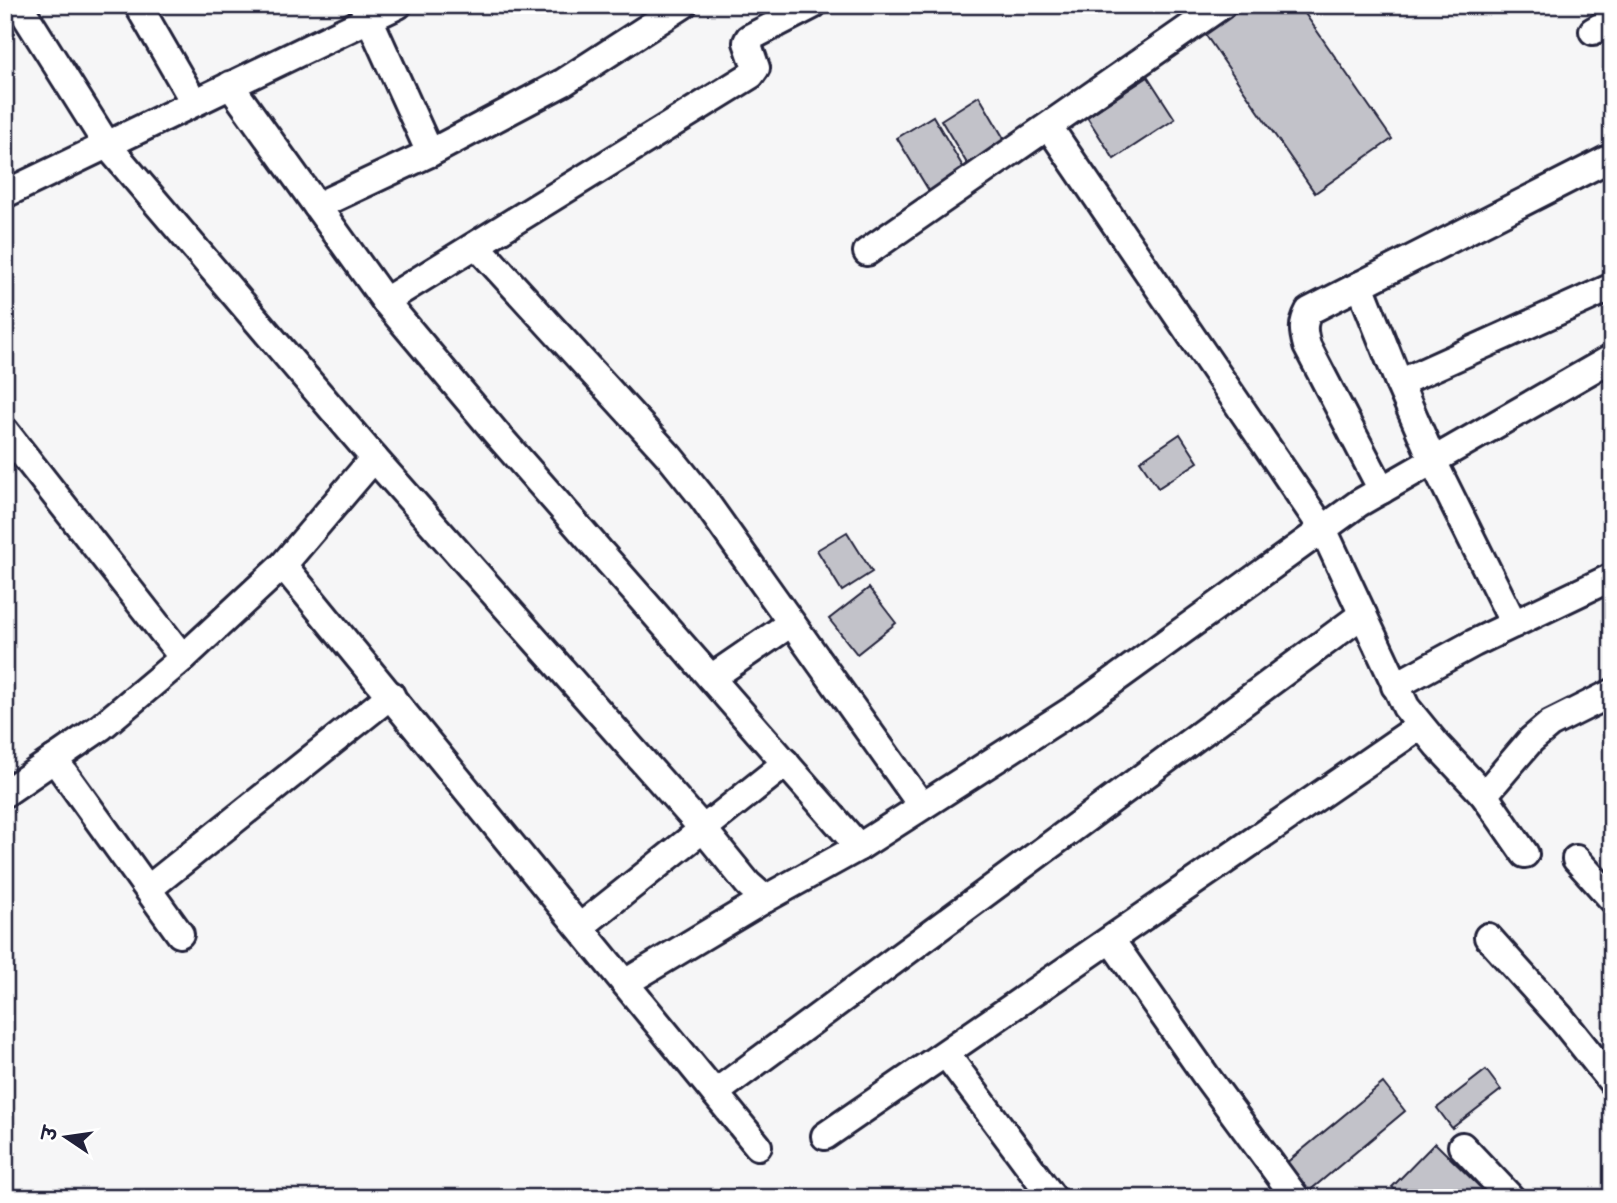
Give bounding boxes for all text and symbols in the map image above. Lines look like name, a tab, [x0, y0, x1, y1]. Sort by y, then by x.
north arrow	[32, 1102, 102, 1172]
text: उ	[36, 1122, 66, 1145]

